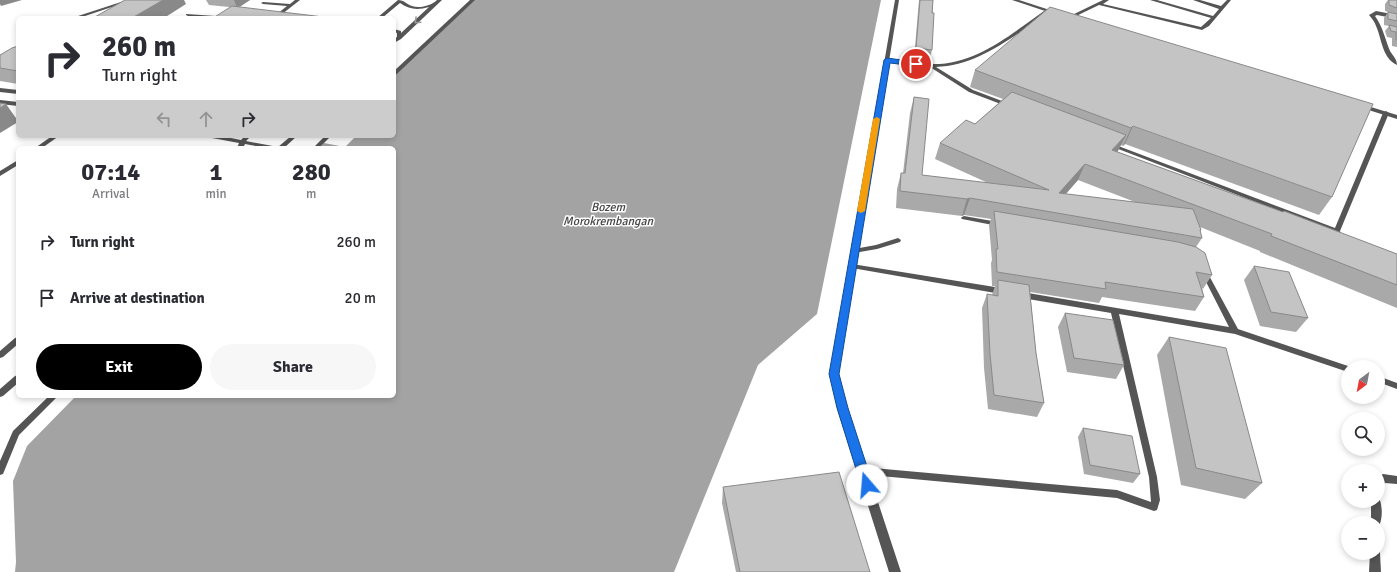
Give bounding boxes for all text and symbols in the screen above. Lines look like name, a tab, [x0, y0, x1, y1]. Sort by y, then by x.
one-way arrow	[414, 16, 422, 24]
text: 260 m	[102, 30, 176, 64]
icon: right	[36, 32, 88, 84]
pin	[899, 47, 933, 81]
icon: arrive	[905, 53, 927, 75]
text: Turn right	[102, 64, 177, 86]
icon: left	[153, 108, 175, 130]
icon: ahead	[195, 108, 217, 130]
icon: right	[237, 108, 259, 130]
text: 07:14	[81, 157, 140, 187]
text: 1	[210, 157, 222, 187]
text: 280	[292, 157, 331, 187]
text: Arrival	[92, 186, 129, 202]
text: min	[206, 186, 227, 202]
text: m	[306, 186, 316, 202]
water label: Bozem Morokrembangan	[563, 200, 653, 229]
icon: right	[36, 231, 58, 253]
text: Turn right	[70, 233, 135, 251]
text: 260 m	[336, 233, 376, 251]
icon: arrive	[36, 287, 58, 309]
text: Arrive at destination	[70, 289, 205, 307]
text: 20 m	[345, 289, 376, 307]
button: Exit	[36, 344, 202, 390]
button: Share	[210, 344, 376, 390]
north arrow	[1341, 360, 1385, 404]
map controls	[1341, 360, 1385, 560]
button: search	[1341, 412, 1385, 456]
position arrow	[846, 464, 888, 506]
button: +	[1341, 464, 1385, 508]
button: −	[1341, 516, 1385, 560]

